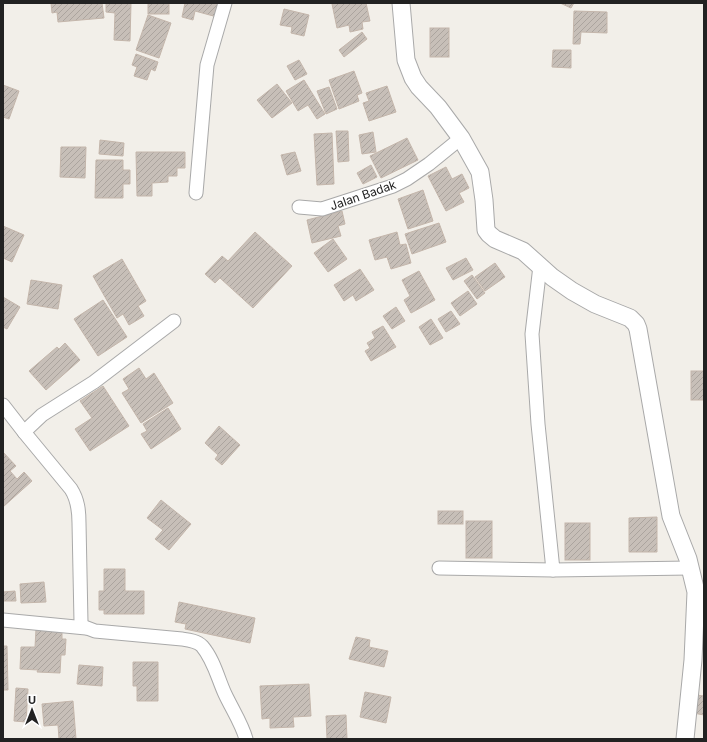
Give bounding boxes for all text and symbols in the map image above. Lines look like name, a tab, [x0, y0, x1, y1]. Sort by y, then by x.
street label: Jalan Badak	[328, 177, 398, 213]
north arrow	[12, 690, 52, 730]
text: U	[28, 693, 36, 707]

